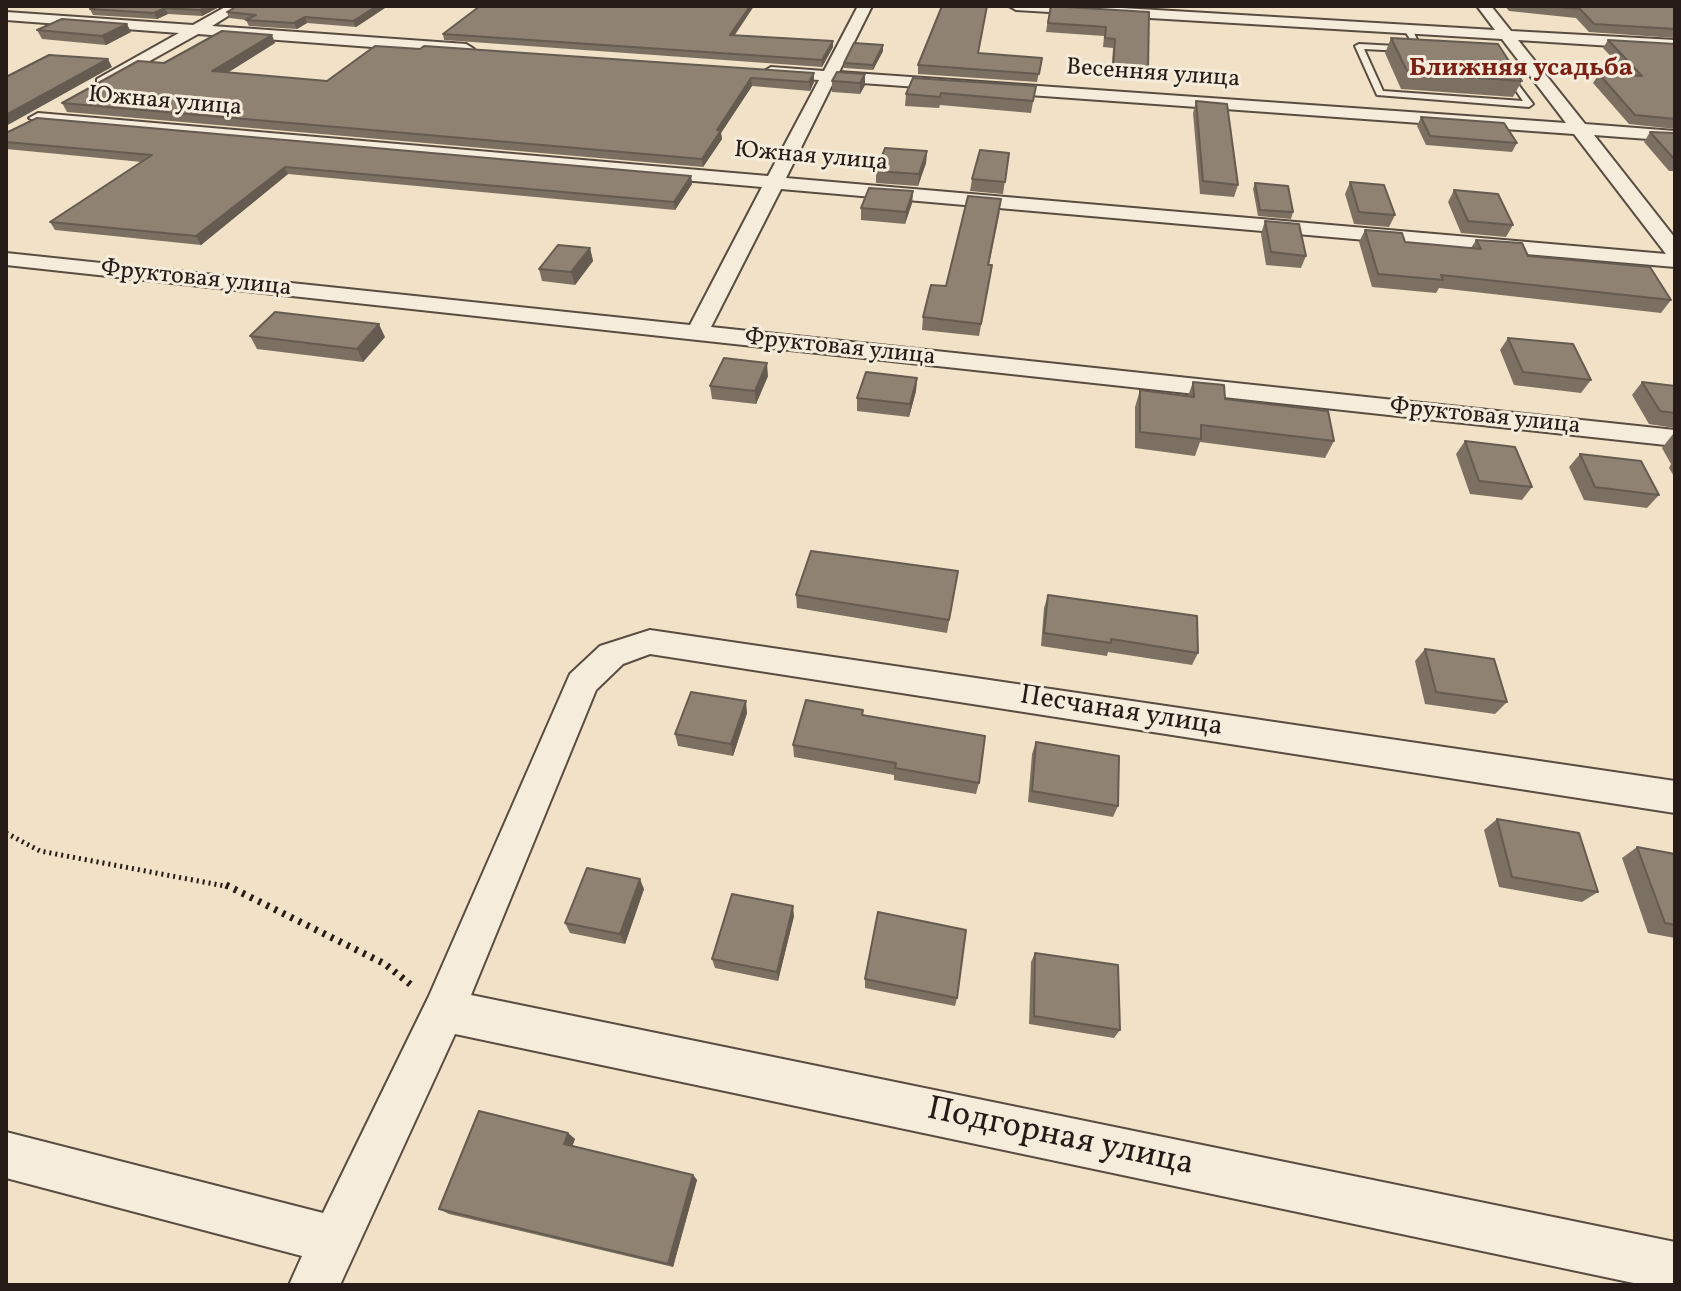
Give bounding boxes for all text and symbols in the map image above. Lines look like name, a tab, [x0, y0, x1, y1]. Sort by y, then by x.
district label: Ближняя усадьба	[1409, 54, 1633, 86]
street label: Весенняя улица	[1065, 55, 1241, 95]
street label: Южная улица	[87, 82, 243, 124]
street label: Южная улица	[733, 137, 889, 179]
street label: Фруктовая улица	[99, 256, 293, 304]
street label: Фруктовая улица	[743, 325, 937, 373]
street label: Фруктовая улица	[1388, 394, 1582, 442]
street label: Песчаная улица	[1017, 680, 1225, 746]
street label: Подгорная улица	[923, 1091, 1197, 1187]

